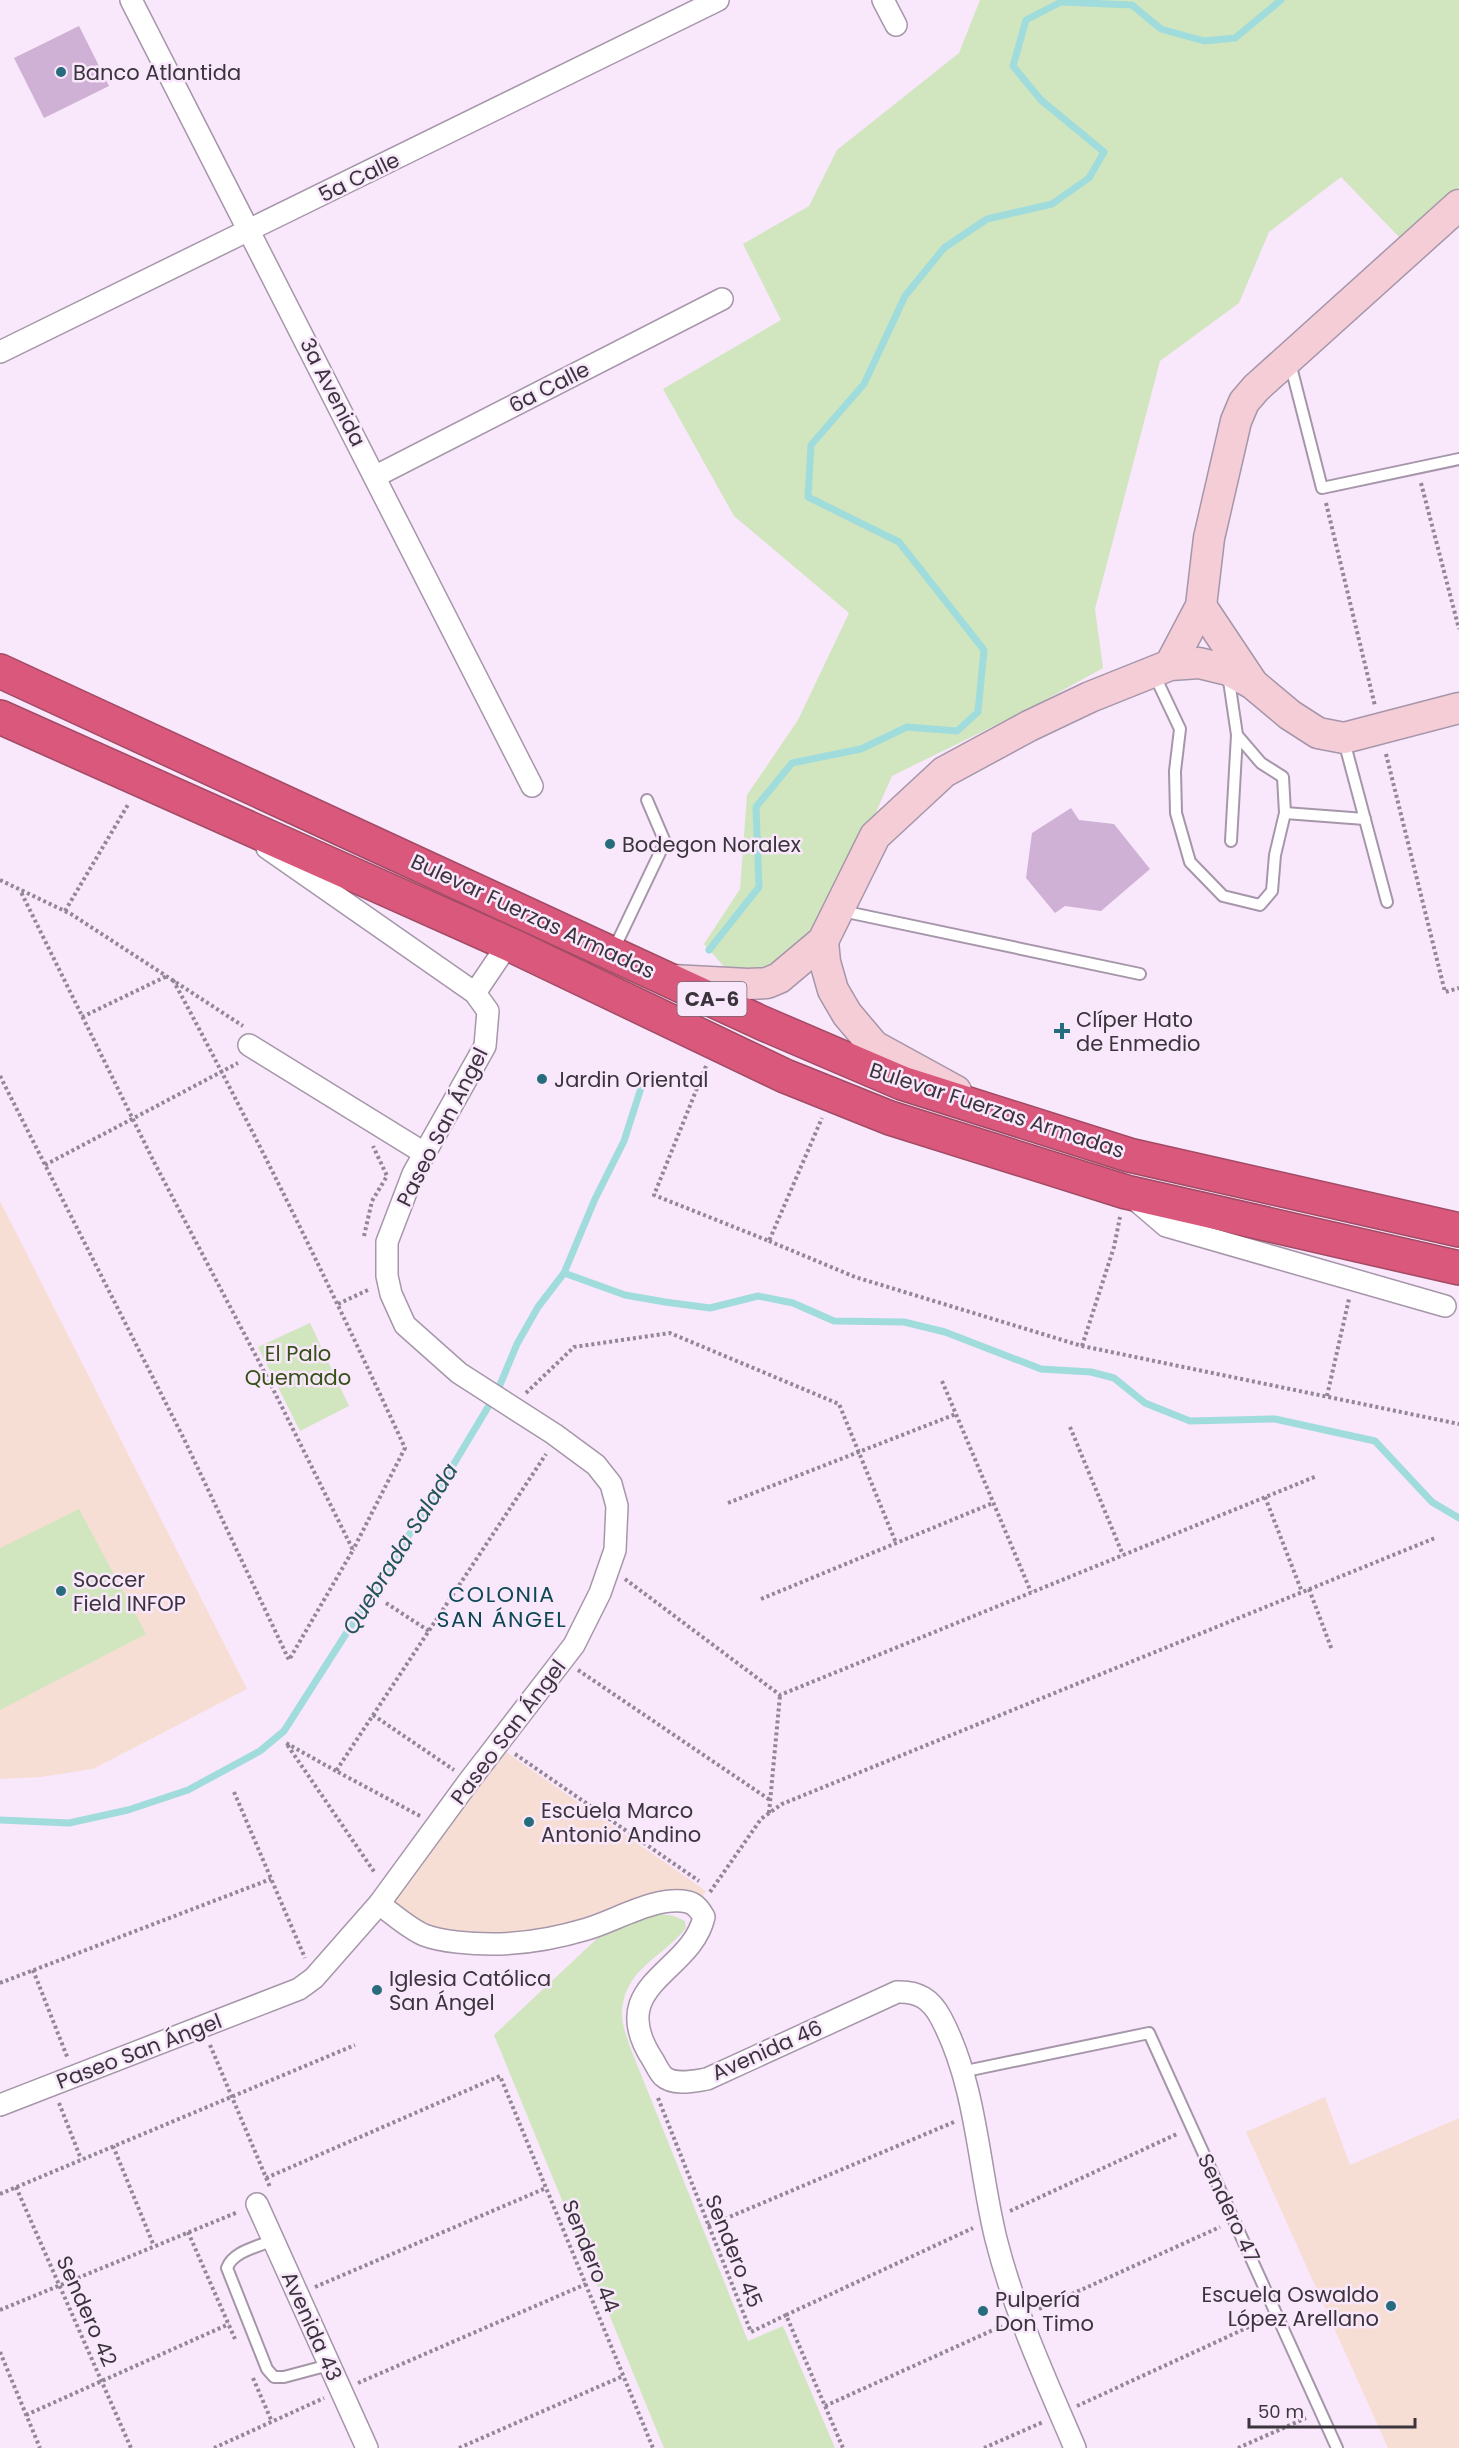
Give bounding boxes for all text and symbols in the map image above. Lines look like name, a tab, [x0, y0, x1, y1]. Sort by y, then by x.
place label: Banco Atlantida	[73, 58, 241, 87]
marker: Banco Atlantida	[54, 65, 68, 79]
street label: 5a Calle	[314, 145, 404, 209]
street label: 3a Avenida	[293, 333, 373, 451]
street label: 6a Calle	[504, 354, 594, 420]
place label: Bodegon Noralex	[622, 830, 801, 859]
marker: Bodegon Noralex	[603, 837, 617, 851]
street label: Bulevar Fuerzas Armadas	[406, 847, 660, 985]
road number: CA-6	[678, 982, 746, 1016]
place label: Clíper Hato de Enmedio	[1076, 1005, 1201, 1058]
marker: Clíper Hato de Enmedio	[1053, 1022, 1071, 1040]
street label: Paseo San Ángel	[389, 1042, 495, 1212]
street label: Bulevar Fuerzas Armadas	[866, 1055, 1128, 1165]
place label: Jardin Oriental	[554, 1065, 709, 1094]
marker: Jardin Oriental	[535, 1072, 549, 1086]
park label: El Palo Quemado	[245, 1339, 351, 1392]
water label: Quebrada Salada	[335, 1457, 465, 1641]
place label: Soccer Field INFOP	[73, 1565, 186, 1618]
district label: COLONIA SAN ÁNGEL	[437, 1579, 567, 1635]
marker: Soccer Field INFOP	[54, 1584, 68, 1598]
street label: Paseo San Ángel	[444, 1653, 572, 1811]
place label: Escuela Marco Antonio Andino	[541, 1796, 701, 1849]
marker: Escuela Marco Antonio Andino	[522, 1815, 536, 1829]
place label: Iglesia Católica San Ángel	[389, 1964, 551, 2017]
marker: Iglesia Católica San Ángel	[370, 1983, 384, 1997]
street label: Paseo San Ángel	[52, 2006, 226, 2096]
street label: Avenida 46	[707, 2013, 827, 2087]
street label: Sendero 47	[1191, 2149, 1267, 2267]
street label: Sendero 45	[698, 2190, 770, 2312]
street label: Sendero 44	[555, 2195, 627, 2317]
street label: Sendero 42	[50, 2251, 124, 2371]
street label: Avenida 43	[275, 2267, 349, 2385]
place label: Escuela Oswaldo López Arellano	[1201, 2280, 1379, 2333]
place label: Pulpería Don Timo	[995, 2285, 1094, 2338]
marker: Escuela Oswaldo López Arellano	[1384, 2299, 1398, 2313]
marker: Pulpería Don Timo	[976, 2304, 990, 2318]
scale bar	[1249, 2391, 1416, 2429]
text: 50 m	[1258, 2399, 1304, 2424]

